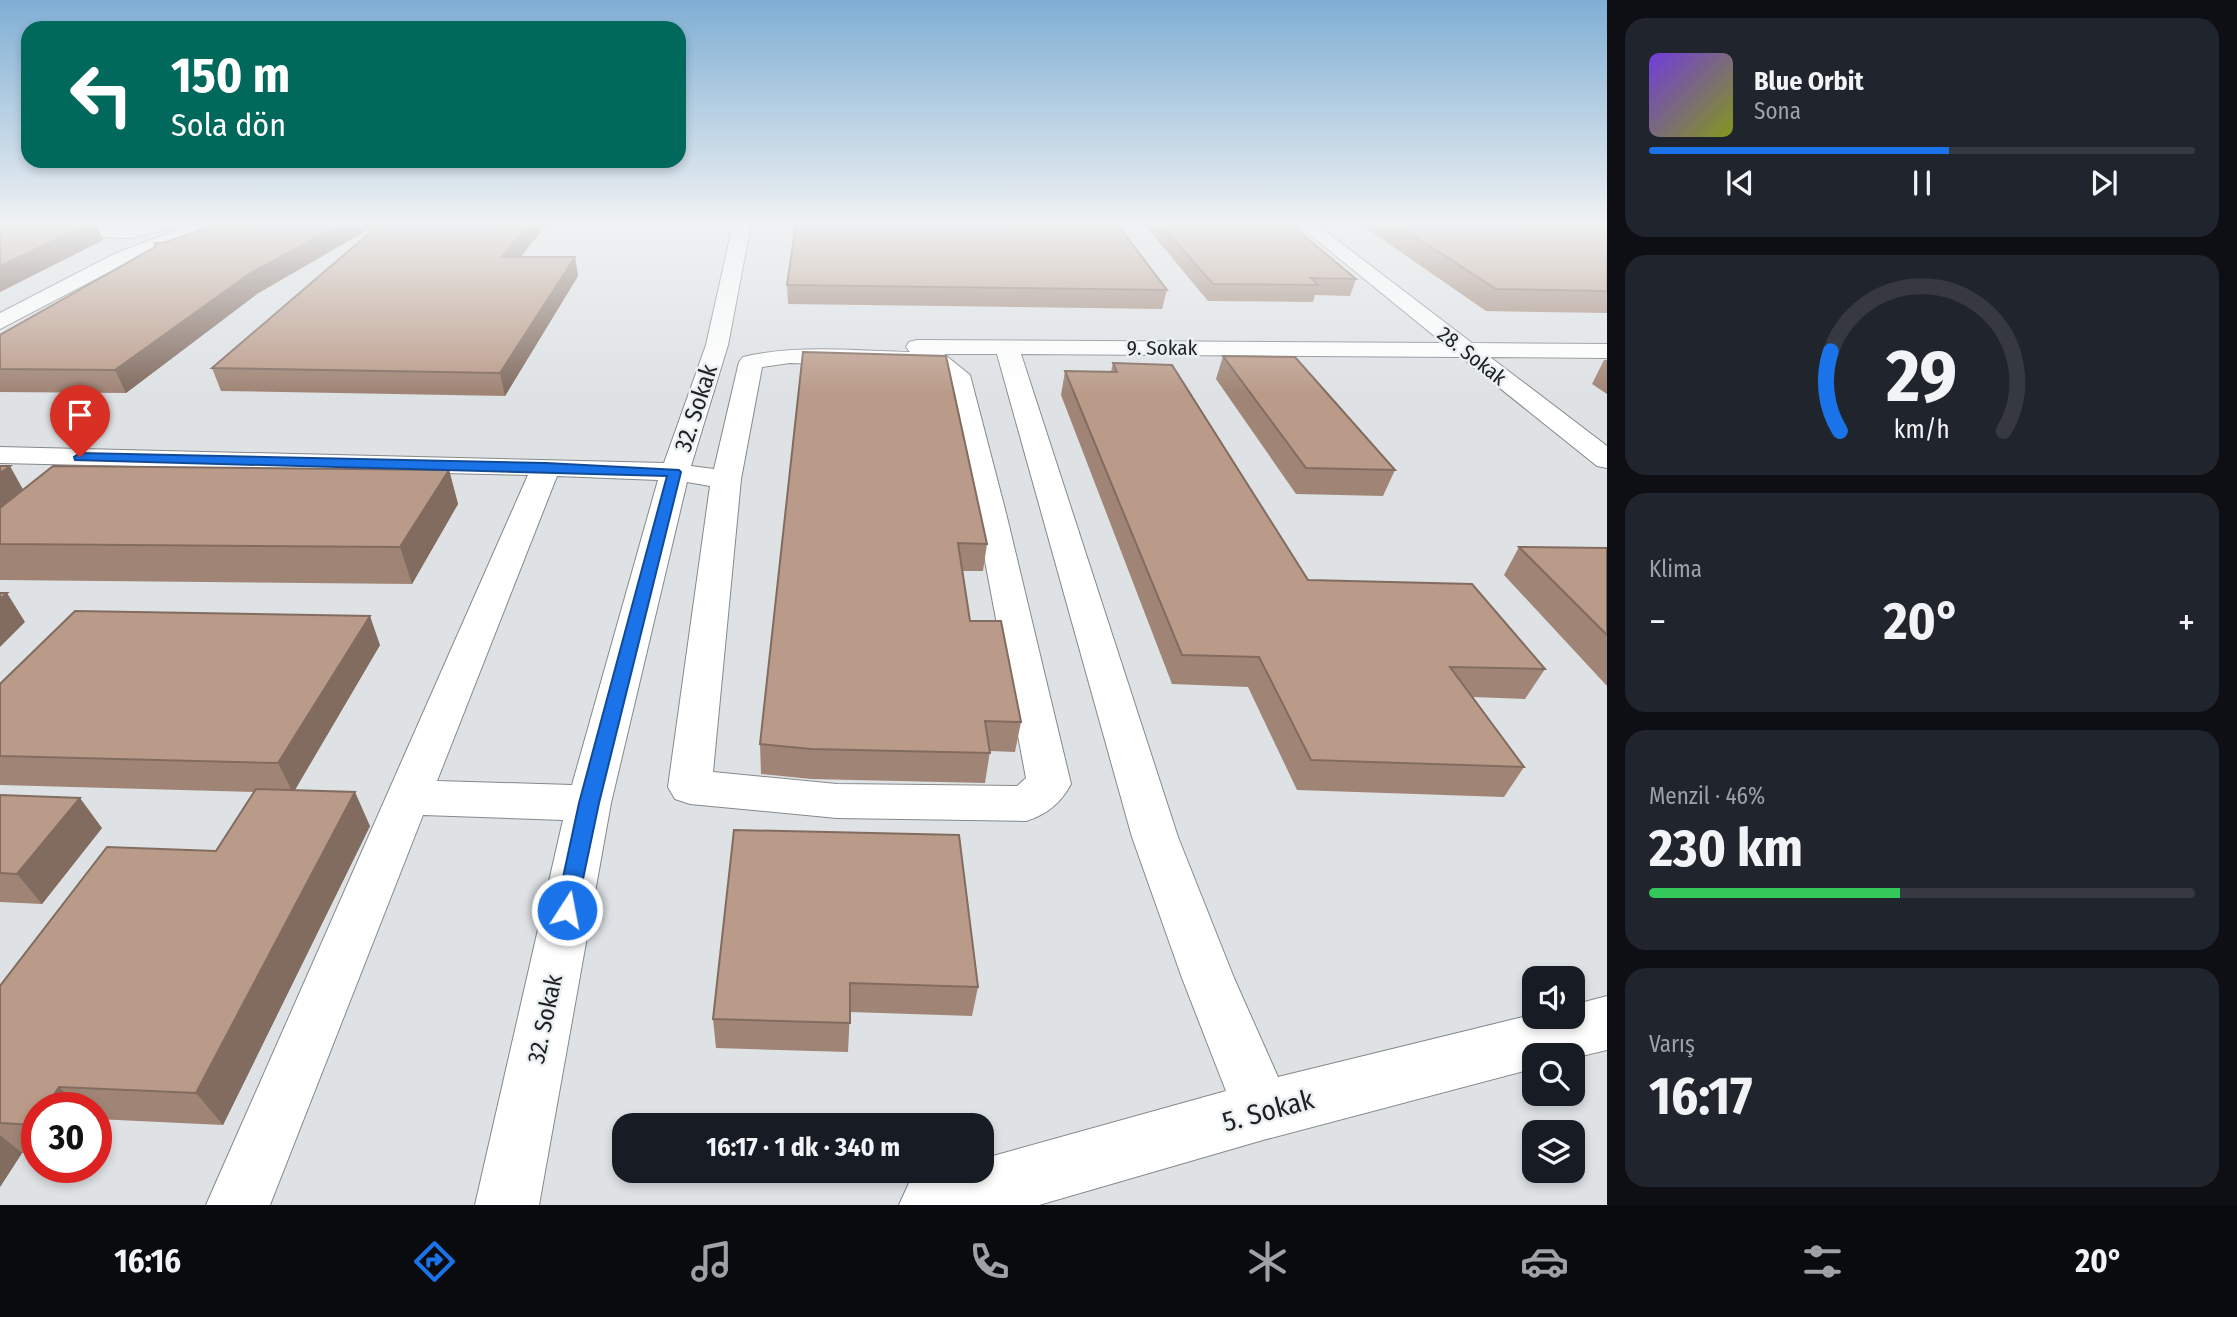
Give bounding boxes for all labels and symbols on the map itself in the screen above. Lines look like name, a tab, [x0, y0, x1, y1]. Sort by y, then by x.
street label: 28. Sokak	[1432, 321, 1512, 391]
street label: 9. Sokak	[1127, 335, 1198, 361]
street label: 32. Sokak	[669, 360, 724, 455]
pin	[50, 385, 110, 457]
position arrow	[530, 873, 604, 947]
street label: 32. Sokak	[522, 971, 568, 1066]
street label: 5. Sokak	[1219, 1082, 1318, 1139]
speed limit sign: 30	[21, 1092, 112, 1183]

